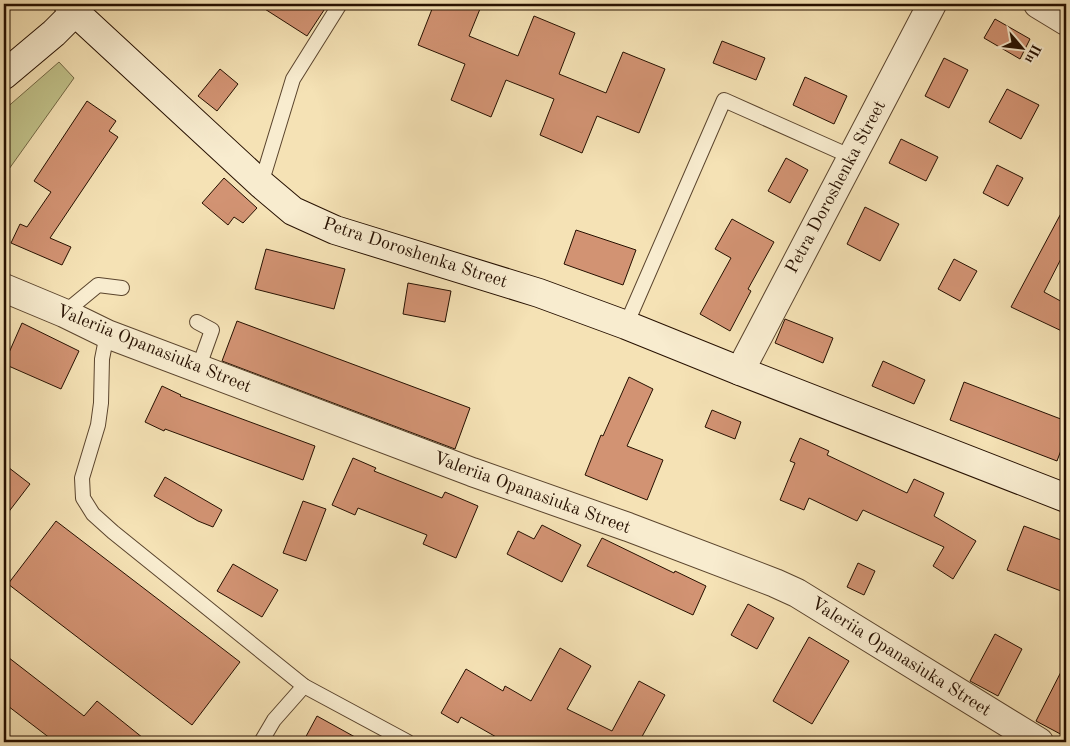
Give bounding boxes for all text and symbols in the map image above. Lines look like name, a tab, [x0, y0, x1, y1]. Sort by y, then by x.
north arrow	[998, 22, 1048, 72]
text: Пн	[1022, 42, 1043, 66]
street label: Petra Doroshenka Street	[783, 98, 889, 276]
street label: Petra Doroshenka Street	[320, 215, 510, 291]
street label: Valeriia Opanasiuka Street	[54, 302, 254, 396]
street label: Valeriia Opanasiuka Street	[431, 449, 633, 537]
street label: Valeriia Opanasiuka Street	[808, 594, 994, 720]

